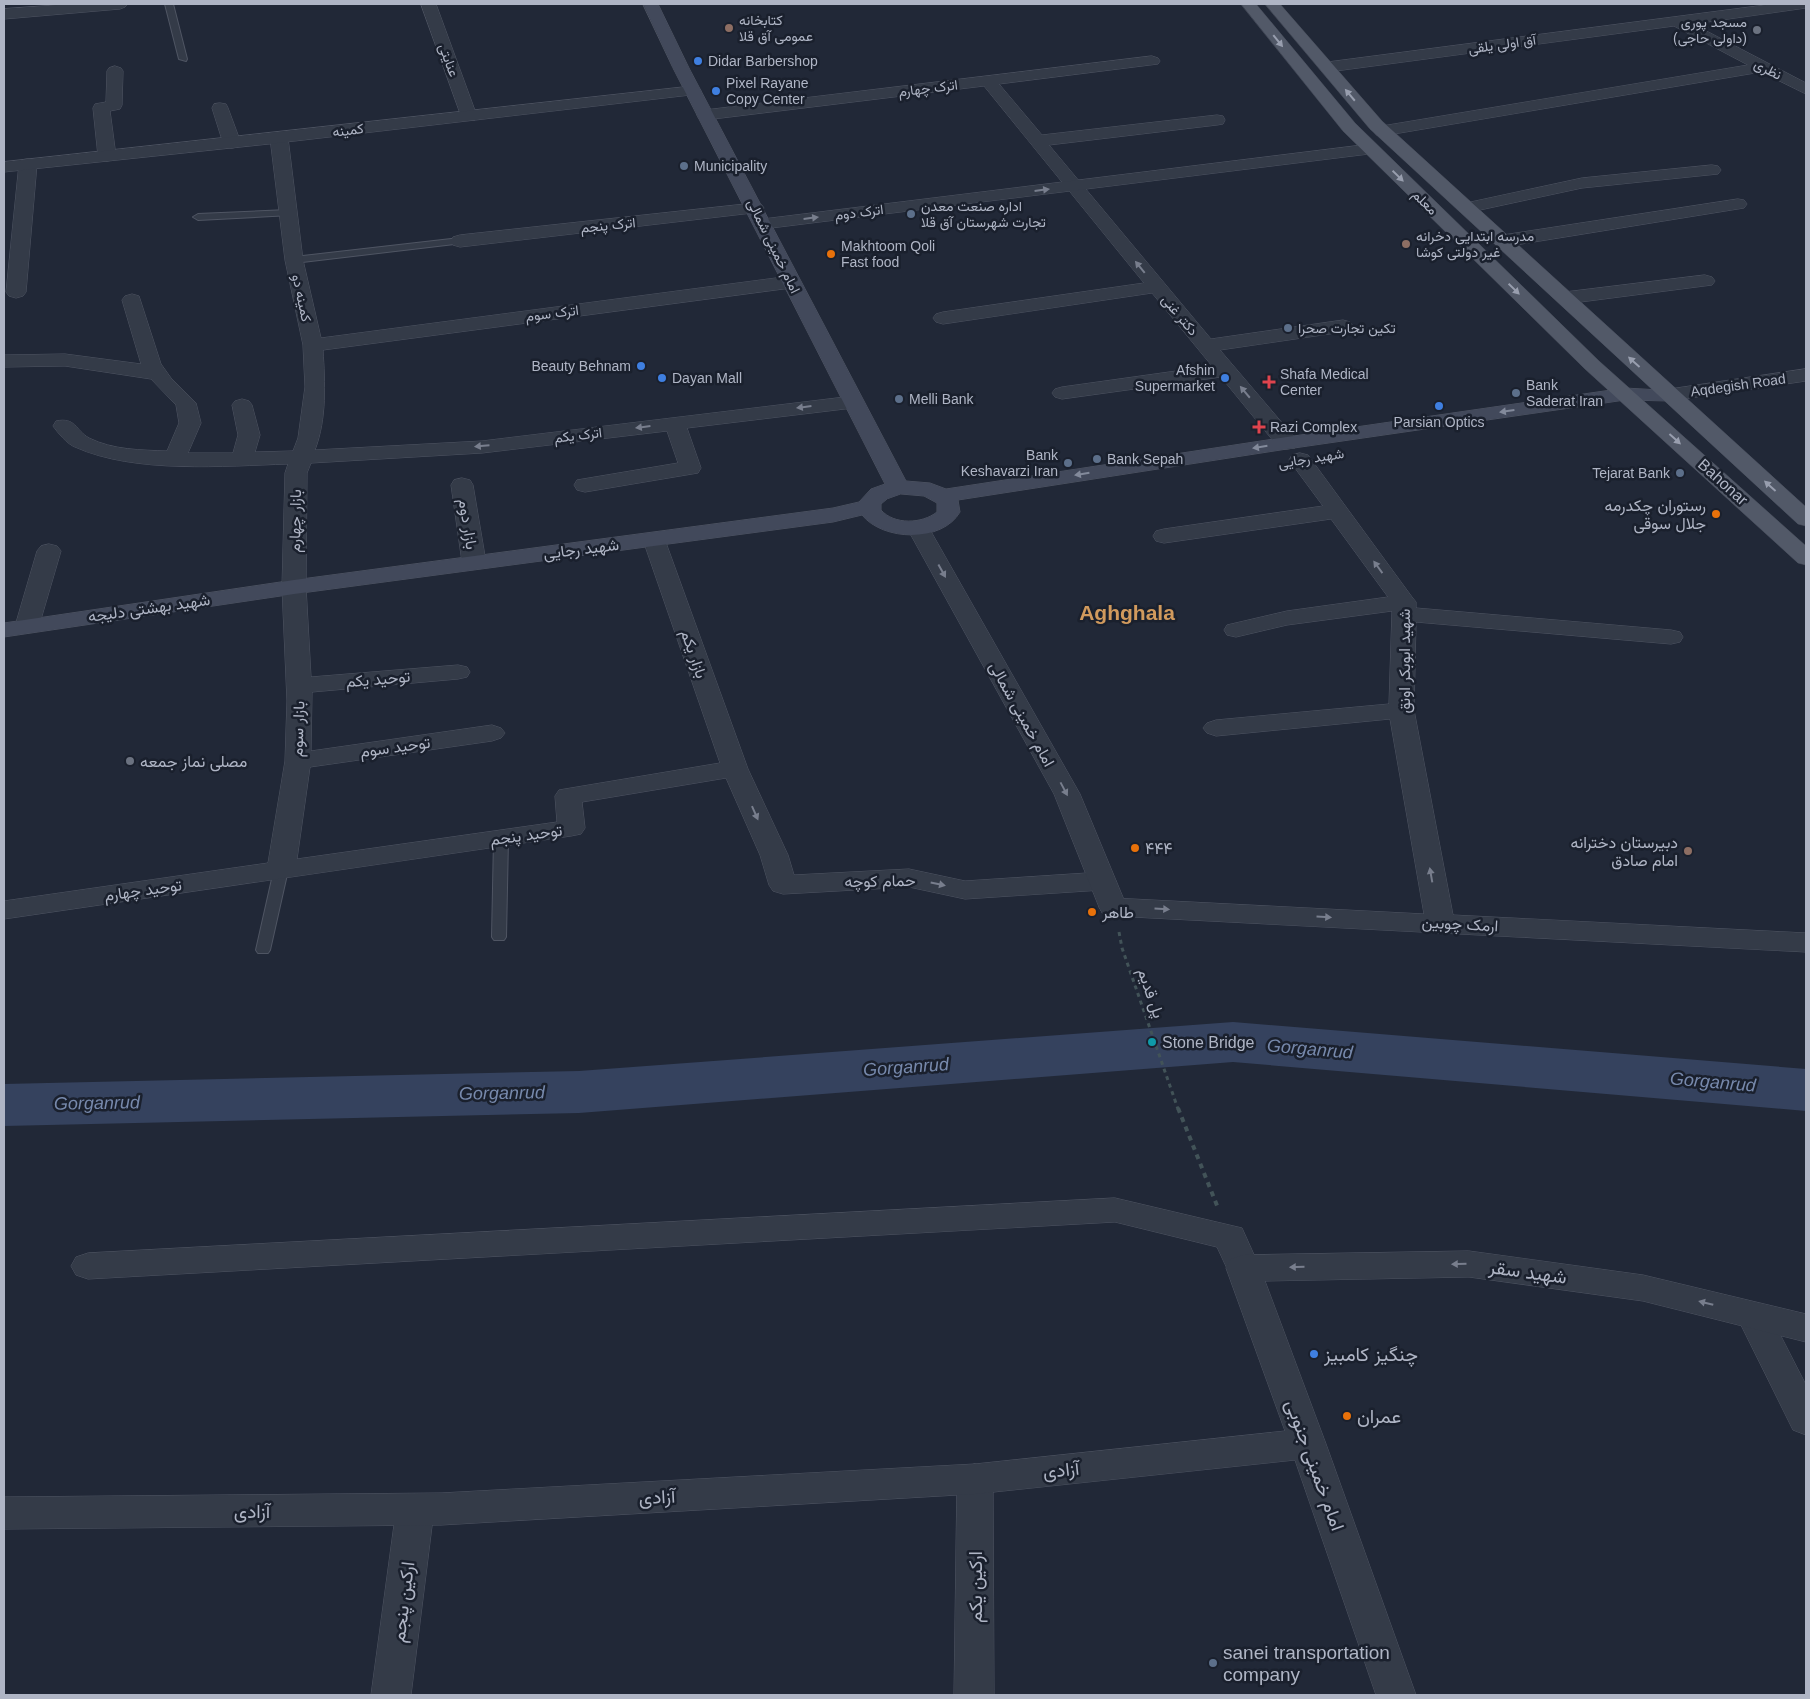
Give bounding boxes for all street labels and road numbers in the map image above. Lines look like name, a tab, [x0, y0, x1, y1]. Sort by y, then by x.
street label: آق اولی یلقی	[1467, 31, 1539, 58]
street label: عنایتی	[435, 41, 462, 79]
street label: نظری	[1751, 55, 1784, 84]
street label: اترک چهارم	[897, 76, 959, 102]
street label: کمینه	[331, 120, 365, 140]
street label: معلم	[1408, 186, 1441, 218]
street label: امام خمینی شمالی	[743, 196, 804, 296]
street label: اترک دوم	[834, 201, 884, 224]
street label: اترک پنجم	[580, 214, 637, 238]
street label: کمینه دو	[288, 273, 315, 323]
street label: دکتر غنی	[1158, 291, 1202, 339]
street label: اترک سوم	[525, 302, 580, 325]
street label: Aqdegish Road	[1689, 370, 1787, 400]
street label: اترک یکم	[553, 424, 603, 447]
street label: شهید رجایی	[1277, 445, 1345, 472]
street label: Bahonar	[1695, 455, 1752, 509]
street label: بازار چهارم	[286, 489, 307, 553]
street label: بازار دوم	[454, 497, 480, 551]
street label: شهید رجایی	[542, 536, 620, 564]
street label: شهید بهشتی دلیجه	[87, 591, 212, 627]
street label: شهید ابوبکر اونق	[1396, 609, 1415, 713]
street label: بازار یکم	[676, 627, 710, 681]
street label: امام خمینی شمالی	[984, 659, 1058, 770]
street label: توحید یکم	[345, 668, 411, 692]
street label: بازار سوم	[289, 701, 309, 757]
street label: توحید سوم	[359, 734, 432, 762]
street label: توحید پنجم	[489, 821, 564, 851]
street label: حمام کوچه	[844, 872, 916, 893]
street label: توحید چهارم	[103, 876, 183, 907]
street label: ارمک چوبین	[1421, 914, 1499, 937]
street label: پل قدیم	[1132, 966, 1167, 1021]
street label: شهید سقر	[1487, 1256, 1568, 1289]
street label: امام خمینی جنوبی	[1280, 1397, 1348, 1534]
street label: آزادی	[1042, 1457, 1082, 1483]
street label: آزادی	[638, 1485, 677, 1509]
street label: آزادی	[234, 1501, 272, 1523]
street label: ارکین یکم	[965, 1551, 988, 1623]
street label: ارکین پنجم	[388, 1560, 421, 1644]

